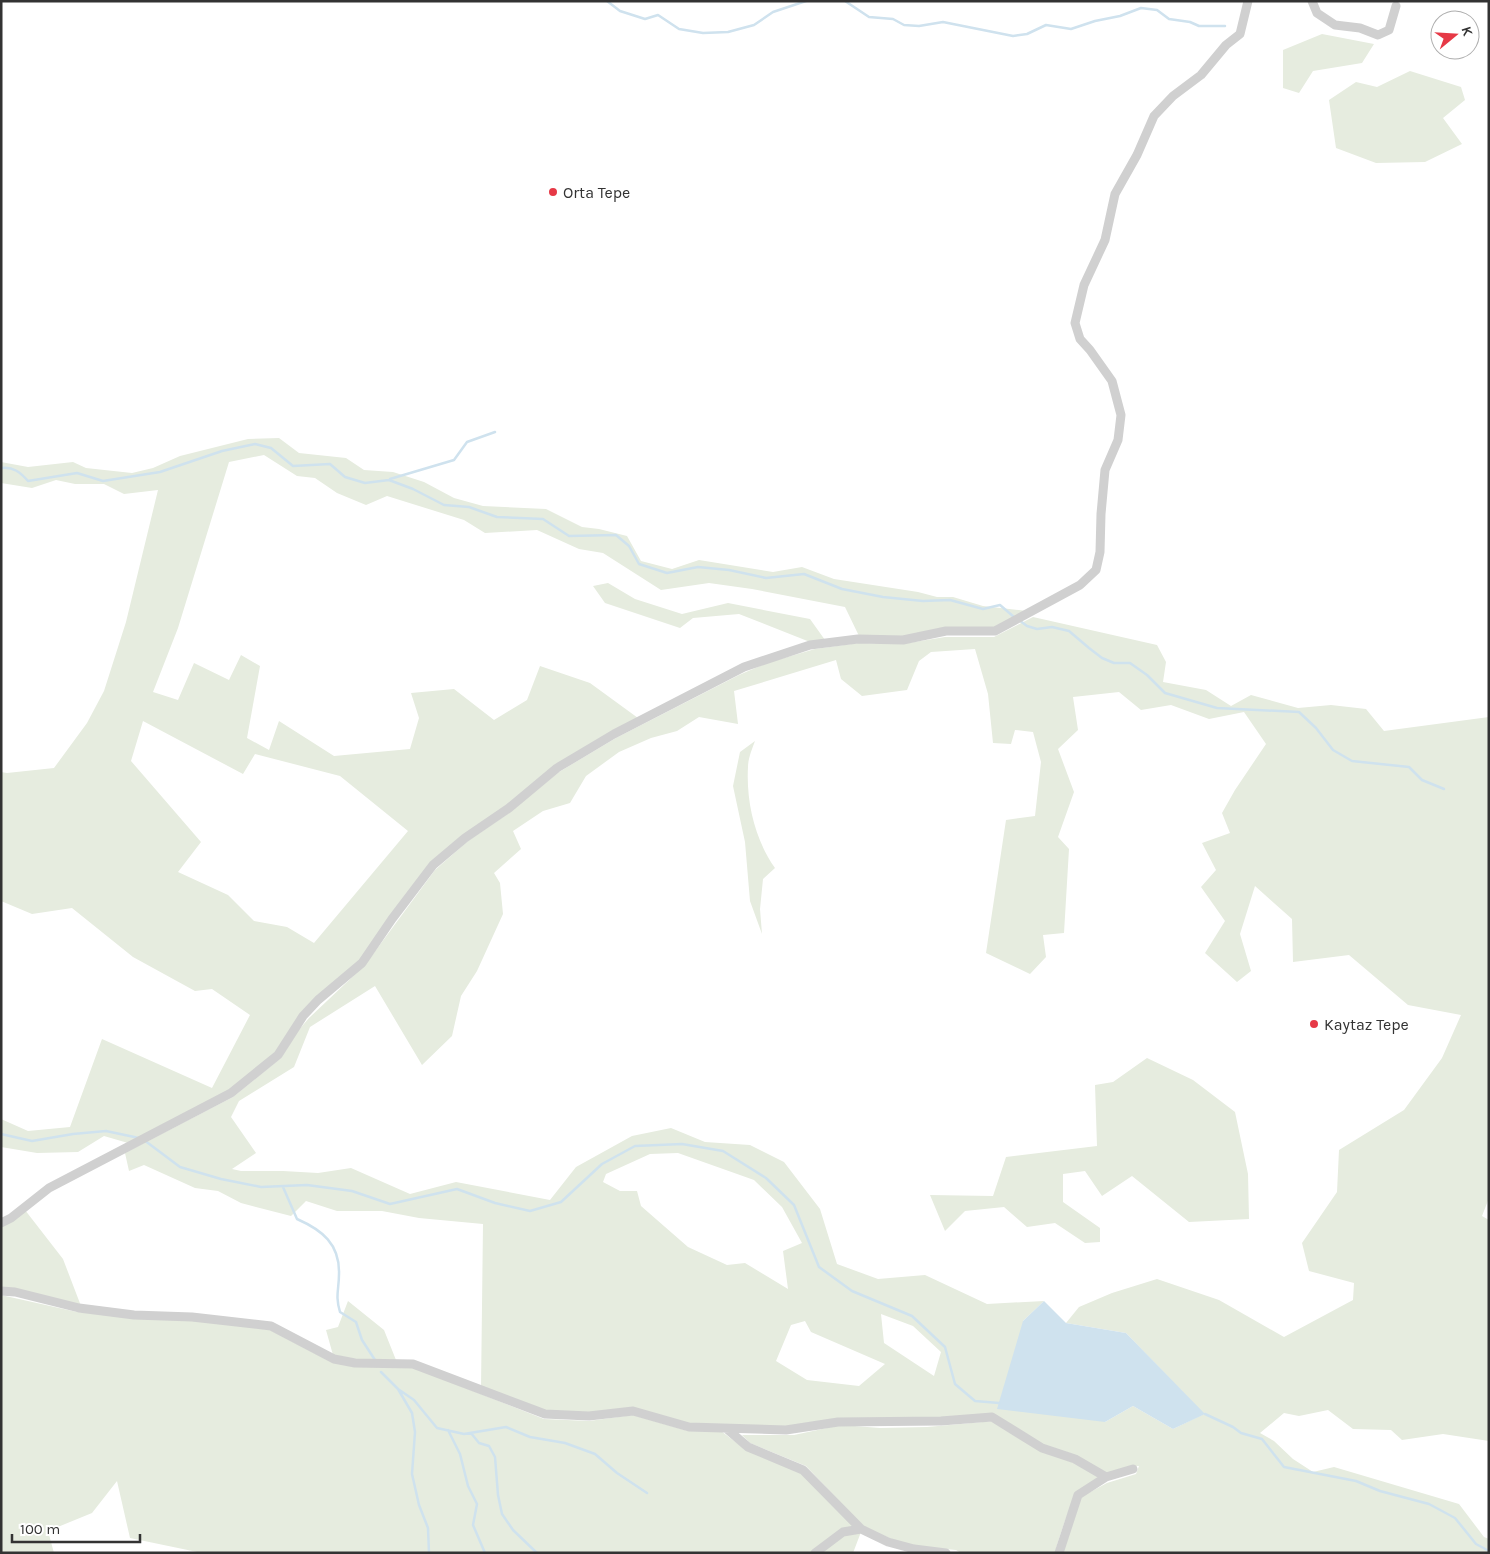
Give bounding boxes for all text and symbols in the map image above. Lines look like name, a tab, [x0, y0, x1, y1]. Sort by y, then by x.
north arrow	[1430, 10, 1480, 60]
text: K	[1457, 24, 1477, 39]
place label: Orta Tepe	[563, 183, 630, 202]
marker: Orta Tepe	[547, 186, 559, 198]
place label: Kaytaz Tepe	[1324, 1015, 1409, 1034]
marker: Kaytaz Tepe	[1308, 1018, 1320, 1030]
scale bar	[12, 1512, 140, 1544]
text: 100 m	[20, 1520, 60, 1538]

